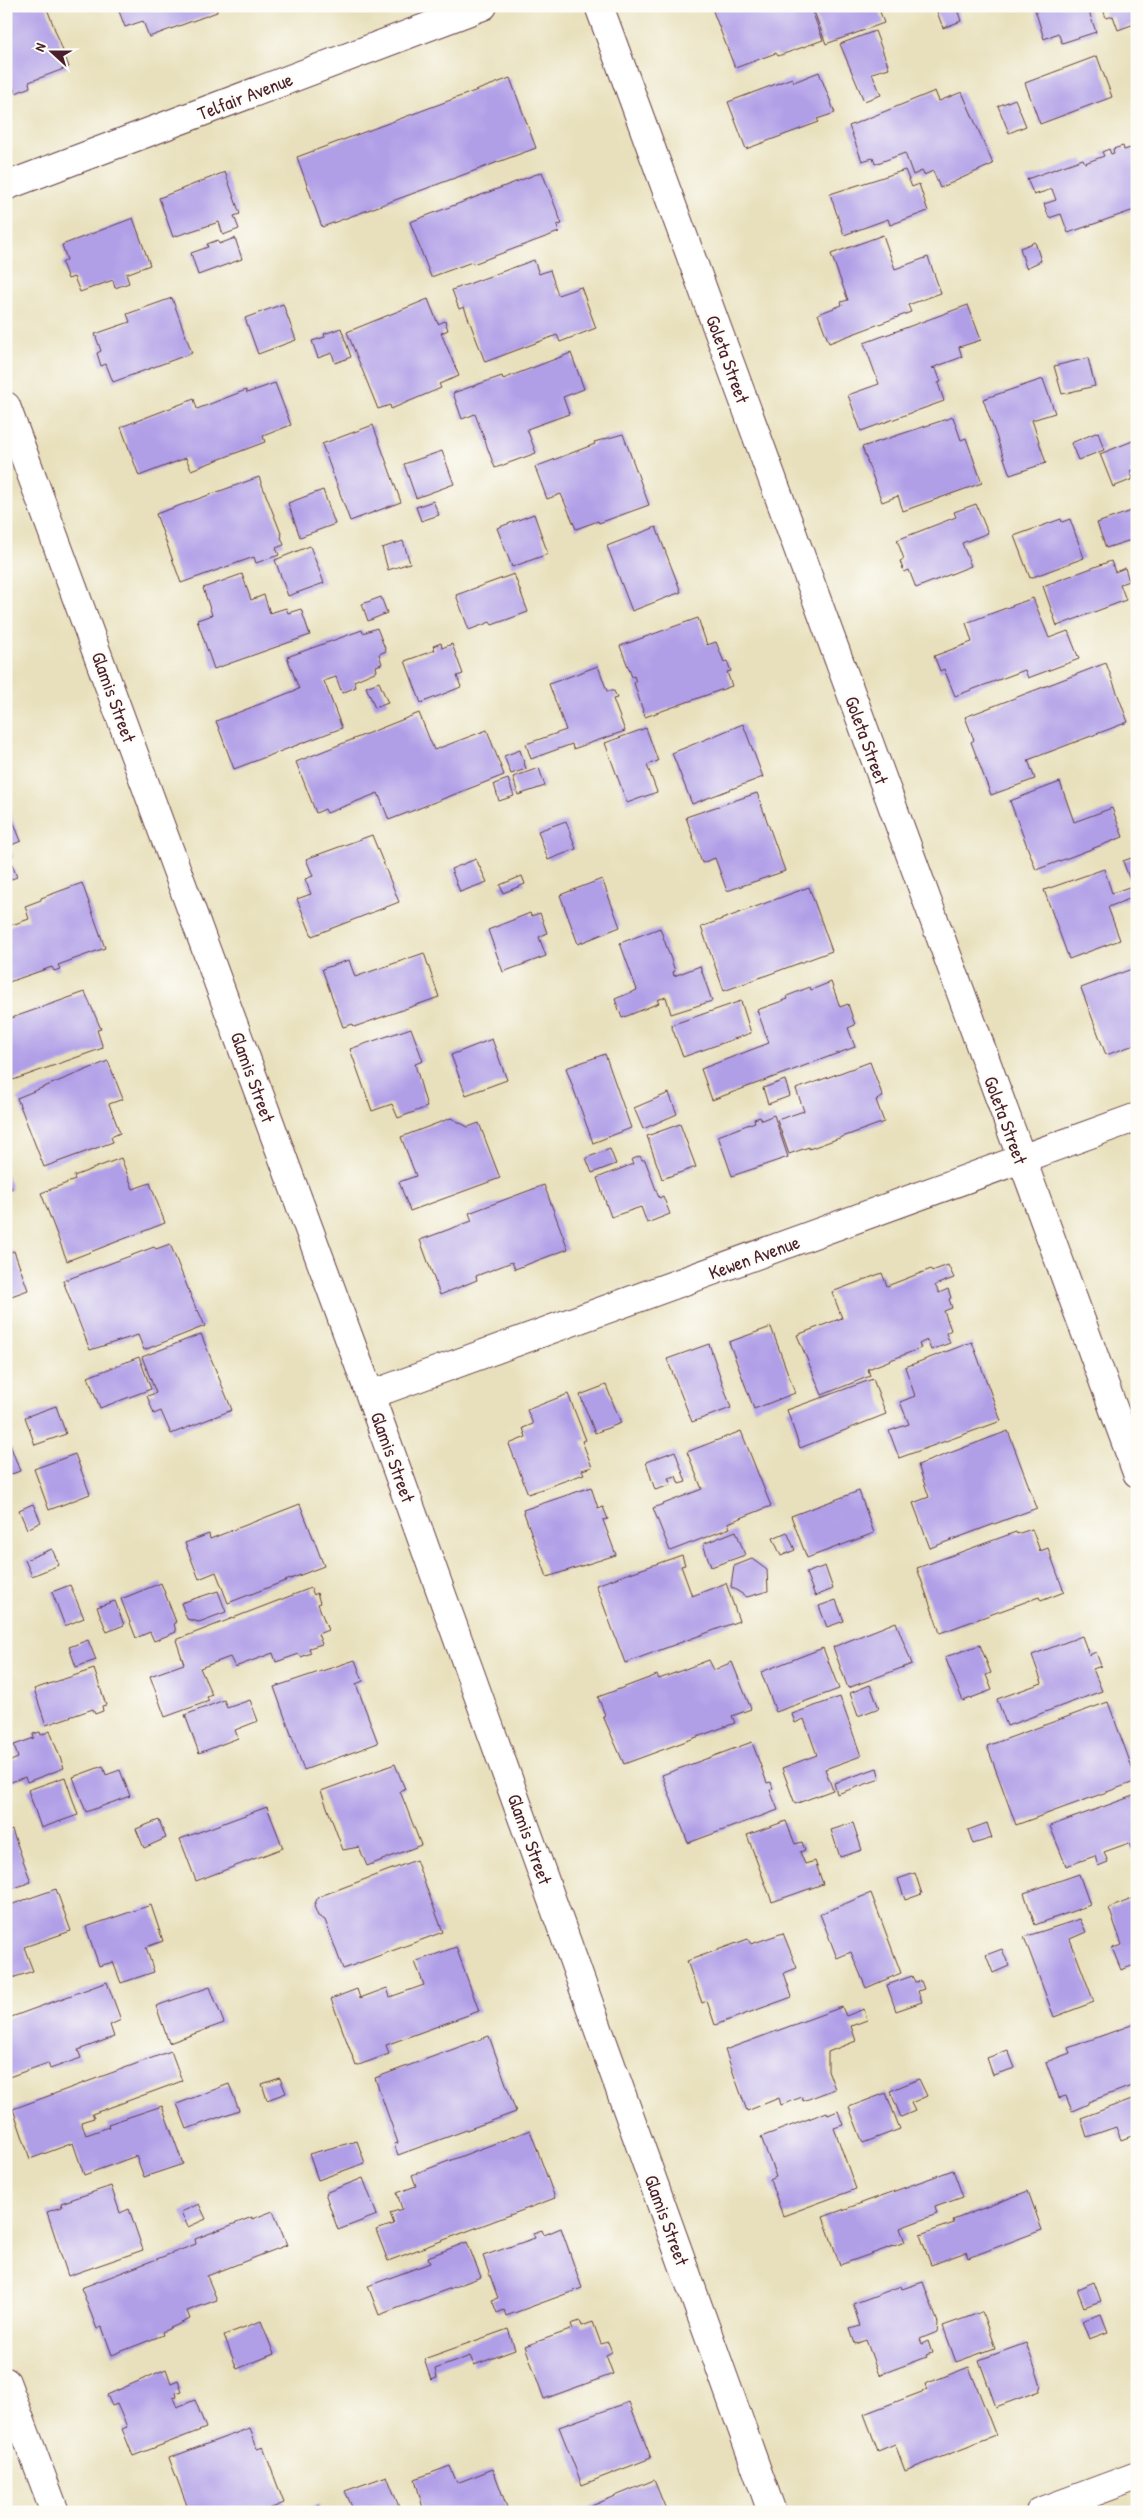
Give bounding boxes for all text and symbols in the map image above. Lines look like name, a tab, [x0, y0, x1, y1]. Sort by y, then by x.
north arrow	[28, 28, 78, 78]
text: N	[29, 40, 50, 54]
street label: Telfair Avenue	[194, 66, 297, 126]
street label: Goleta Street	[700, 311, 756, 407]
street label: Glamis Street	[86, 648, 143, 746]
street label: Goleta Street	[839, 692, 895, 788]
street label: Glamis Street	[225, 1028, 282, 1126]
street label: Goleta Street	[978, 1072, 1034, 1168]
street label: Kewen Avenue	[705, 1228, 803, 1285]
street label: Glamis Street	[365, 1408, 422, 1506]
street label: Glamis Street	[502, 1790, 559, 1888]
street label: Glamis Street	[639, 2171, 696, 2269]

